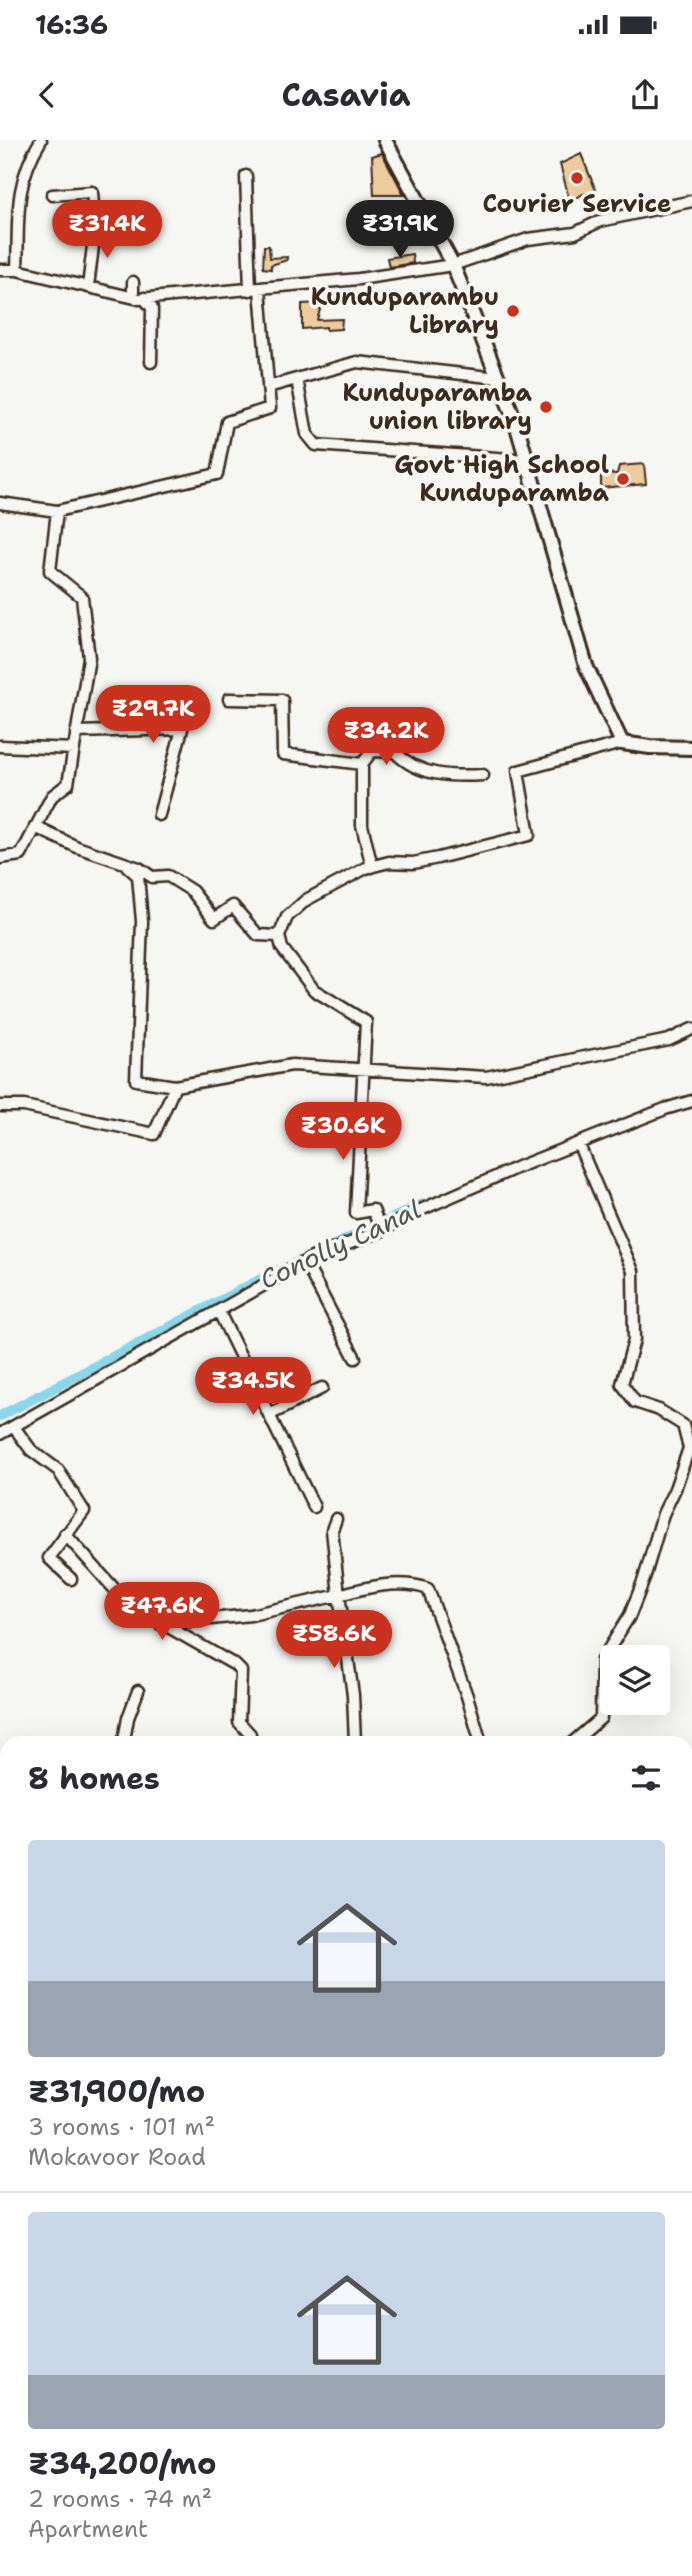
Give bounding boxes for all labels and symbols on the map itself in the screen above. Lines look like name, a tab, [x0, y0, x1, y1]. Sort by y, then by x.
marker: Courier Service	[569, 170, 585, 186]
place label: Courier Service	[482, 188, 672, 220]
pin: ₹31.4K	[50, 200, 164, 260]
pin: ₹31.9K	[343, 200, 457, 260]
place label: Kunduparambu Library	[311, 281, 499, 341]
marker: Kunduparambu Library	[505, 303, 521, 319]
place label: Kunduparamba union library	[343, 377, 533, 437]
marker: Kunduparamba union library	[538, 399, 554, 415]
place label: Govt High School Kunduparamba	[394, 449, 610, 509]
marker: Govt High School Kunduparamba	[615, 471, 631, 487]
pin: ₹29.7K	[96, 686, 210, 745]
pin: ₹34.2K	[329, 708, 443, 767]
pin: ₹30.6K	[286, 1102, 400, 1162]
water label: Conolly Canal	[254, 1191, 426, 1297]
pin: ₹34.5K	[196, 1358, 310, 1417]
pin: ₹47.6K	[105, 1582, 219, 1642]
pin: ₹58.6K	[277, 1610, 391, 1670]

